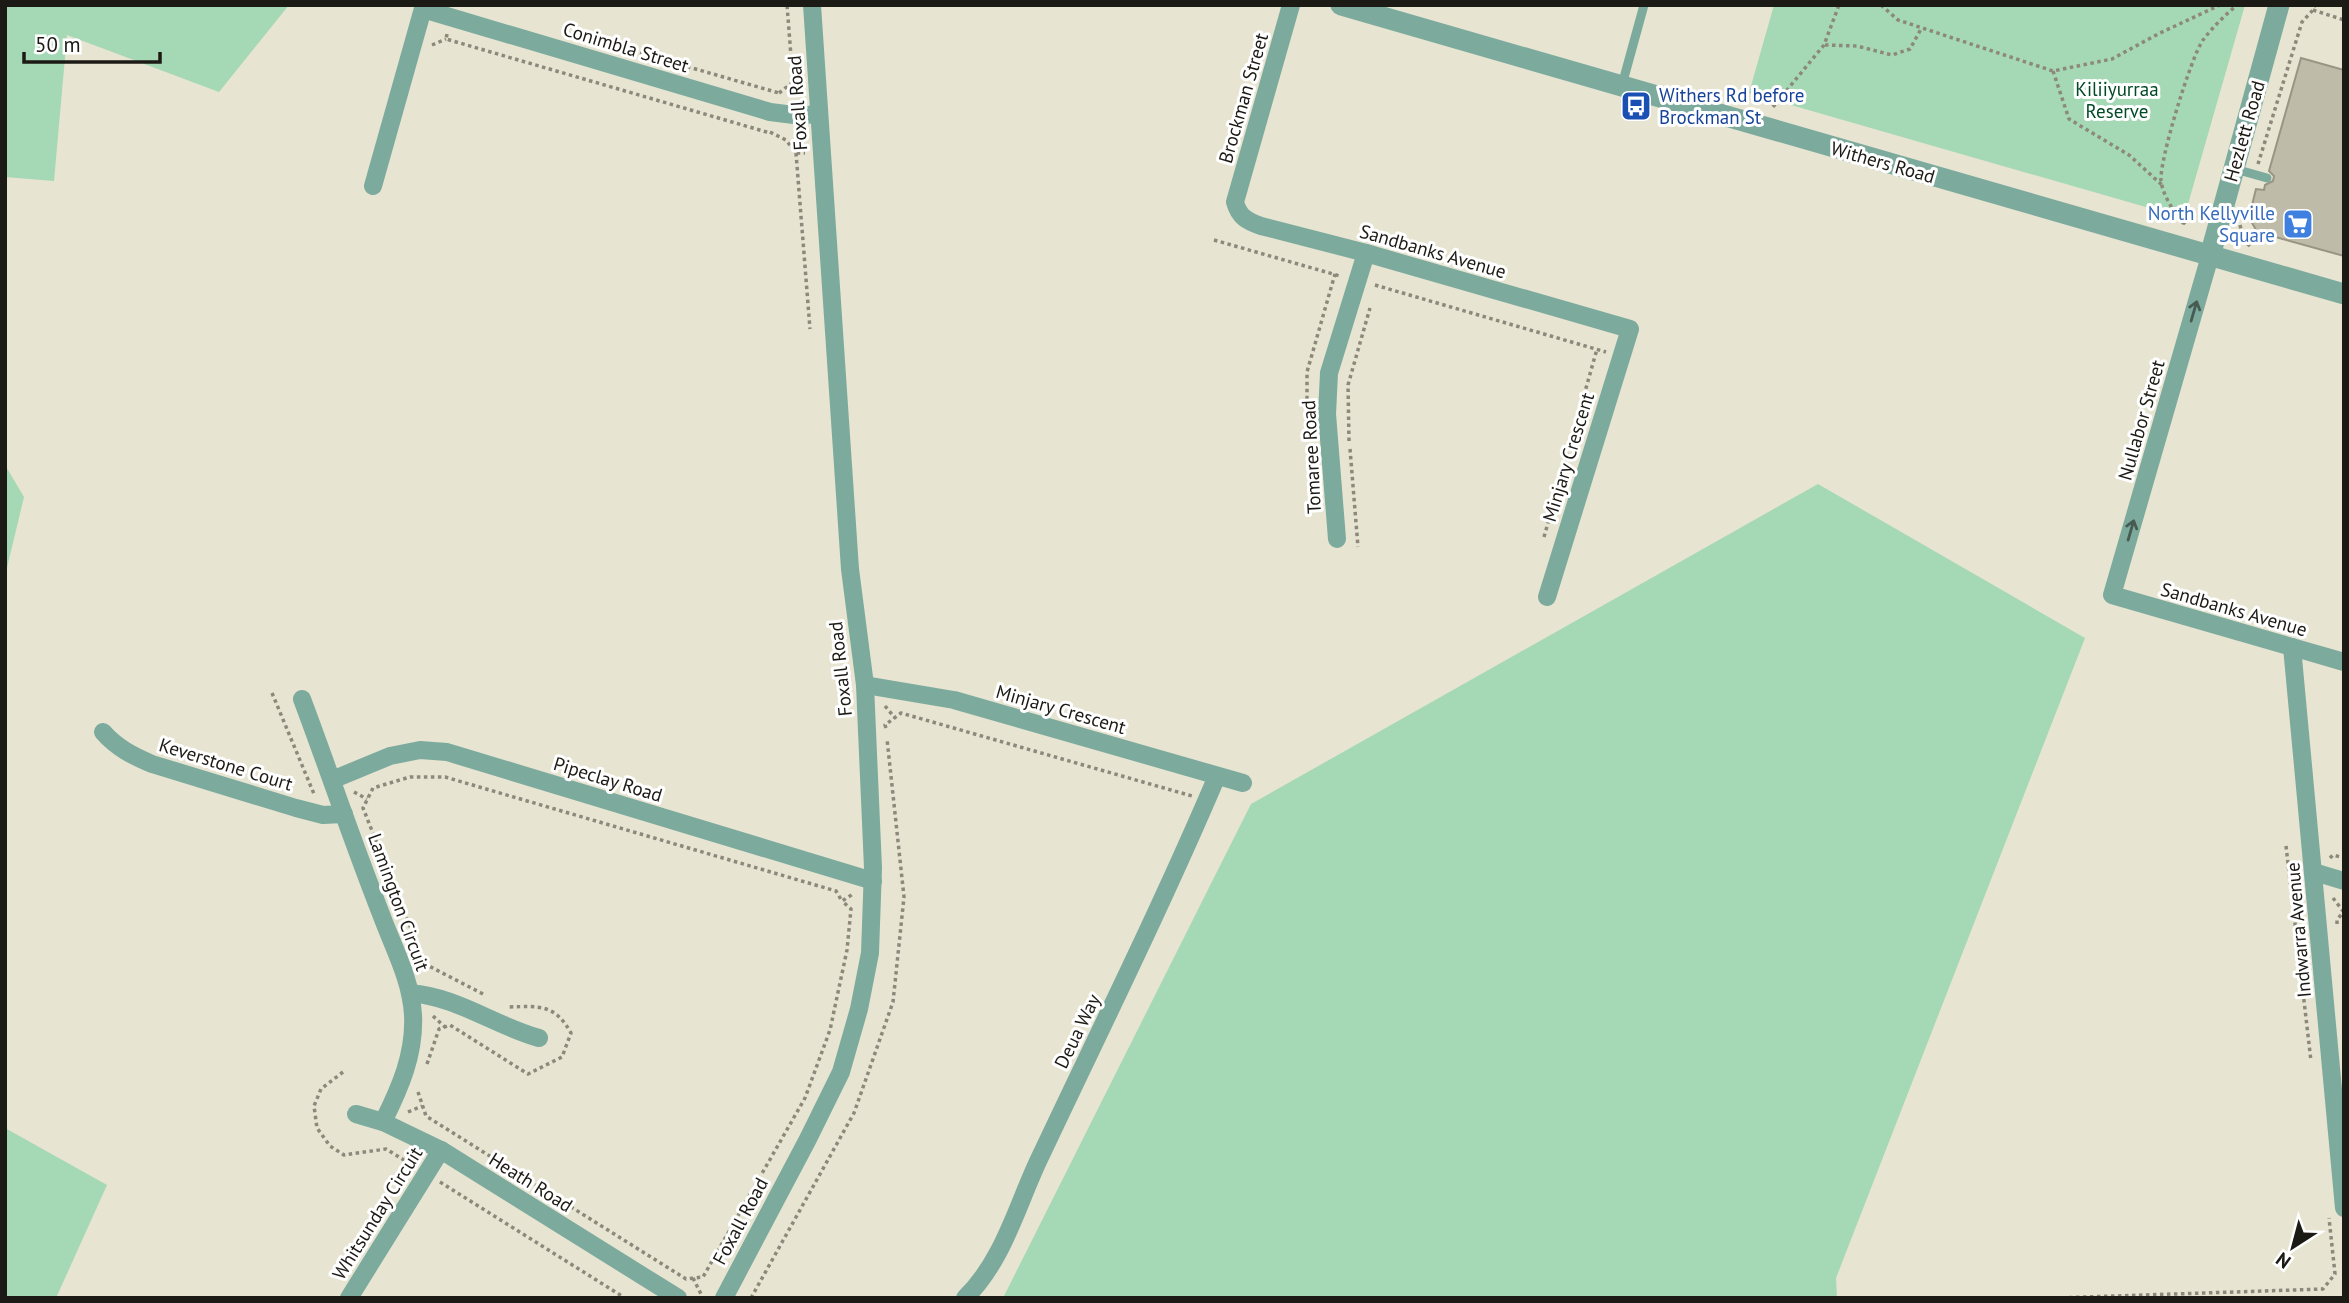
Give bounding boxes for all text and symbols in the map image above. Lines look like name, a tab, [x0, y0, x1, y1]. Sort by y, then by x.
street label: Conimbla Street	[560, 17, 692, 78]
scale bar	[24, 21, 161, 65]
street label: Brockman Street	[1213, 30, 1273, 166]
text: 50 m	[35, 31, 81, 58]
street label: Foxall Road	[782, 55, 812, 151]
park label: Kiliiyurraa Reserve	[2075, 77, 2159, 123]
street label: Hezlett Road	[2218, 78, 2270, 184]
place label: Withers Rd before Brockman St	[1659, 83, 1805, 129]
bus stop icon: Withers Rd before Brockman St	[1619, 89, 1653, 123]
street label: Withers Road	[1828, 136, 1938, 188]
place label: North Kellyville Square	[2148, 201, 2275, 247]
supermarket icon: North Kellyville Square	[2281, 207, 2315, 241]
street label: Sandbanks Avenue	[1357, 219, 1509, 283]
one-way arrow	[2189, 301, 2202, 323]
street label: Nullabor Street	[2112, 357, 2170, 483]
street label: Minjary Crescent	[1537, 389, 1599, 525]
street label: Tomaree Road	[1296, 399, 1326, 515]
one-way arrow	[2125, 519, 2138, 541]
street label: Sandbanks Avenue	[2158, 577, 2310, 641]
street label: Foxall Road	[823, 620, 857, 718]
street label: Minjary Crescent	[993, 679, 1129, 739]
street label: Keverstone Court	[156, 732, 296, 796]
street label: Pipeclay Road	[551, 751, 665, 807]
street label: Lamington Circuit	[363, 830, 435, 975]
street label: Indwarra Avenue	[2280, 861, 2316, 999]
street label: Deua Way	[1049, 990, 1105, 1072]
street label: Whitsunday Circuit	[327, 1142, 428, 1284]
street label: Heath Road	[485, 1147, 577, 1217]
street label: Foxall Road	[707, 1173, 773, 1269]
north arrow	[2258, 1212, 2328, 1282]
text: N	[2271, 1247, 2295, 1274]

